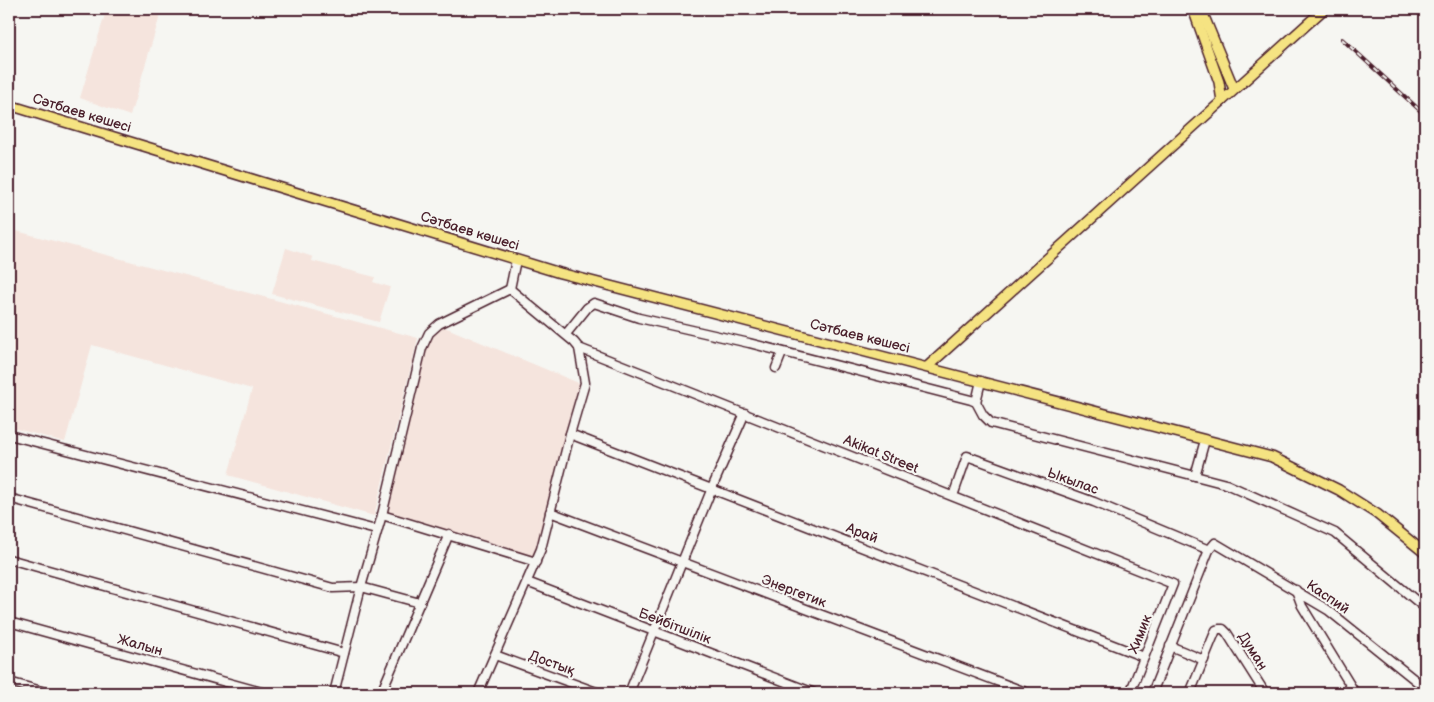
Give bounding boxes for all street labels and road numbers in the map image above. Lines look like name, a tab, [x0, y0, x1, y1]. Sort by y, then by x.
street label: Сәтбаев көшесі	[31, 90, 133, 136]
street label: Сәтбаев көшесі	[419, 208, 521, 254]
street label: Сәтбаев көшесі	[808, 315, 912, 357]
street label: Akikat Street	[841, 431, 922, 477]
street label: Ыкылас	[1045, 464, 1101, 498]
street label: Арай	[843, 519, 880, 547]
street label: Энергетик	[759, 571, 829, 611]
street label: Каспий	[1303, 577, 1353, 617]
street label: Бейбітшілік	[636, 604, 714, 648]
street label: Химик	[1124, 611, 1156, 656]
street label: Думан	[1235, 629, 1271, 673]
street label: Жалын	[115, 630, 165, 660]
street label: Достық	[527, 647, 577, 679]

